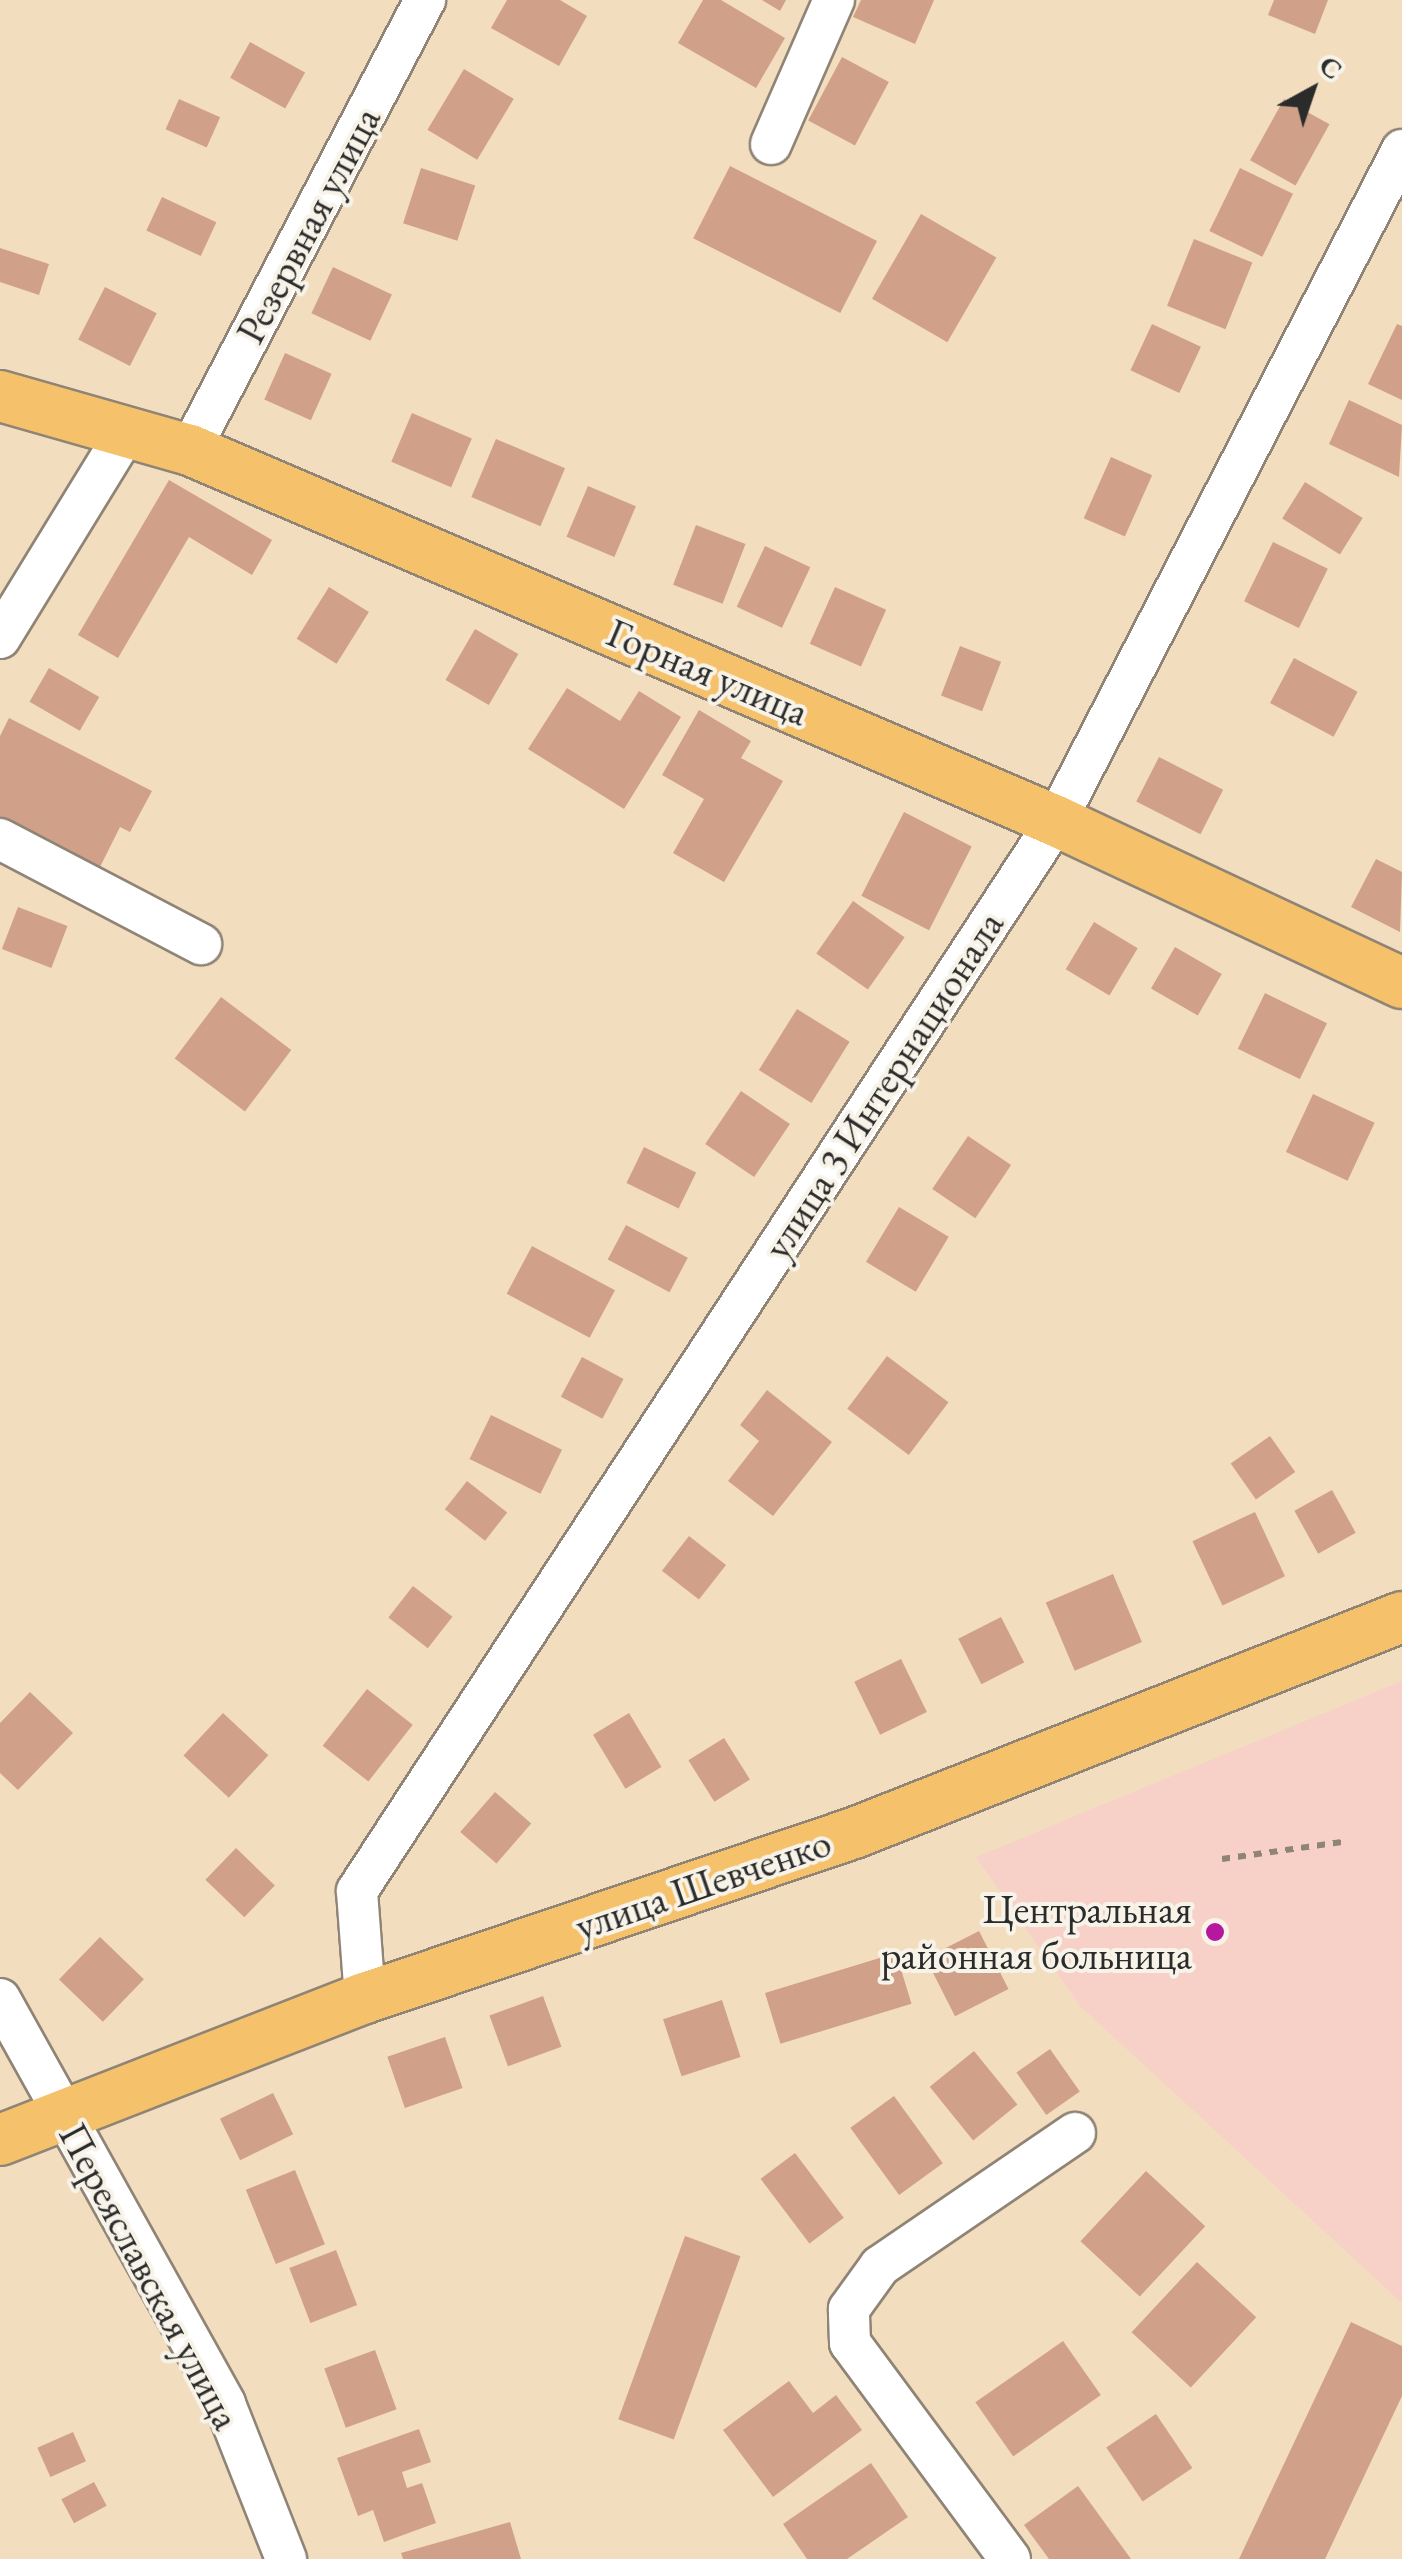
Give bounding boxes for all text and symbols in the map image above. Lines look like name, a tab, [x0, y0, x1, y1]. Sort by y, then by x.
north arrow	[1262, 40, 1362, 140]
text: С	[1312, 47, 1350, 87]
street label: Резервная улица	[226, 99, 390, 351]
street label: Горная улица	[600, 608, 816, 736]
street label: улица 3 Интернационала	[753, 902, 1013, 1268]
street label: улица Шевченко	[569, 1818, 837, 1950]
place label: Центральная районная больница	[881, 1885, 1192, 1979]
marker: Центральная районная больница	[1202, 1919, 1228, 1945]
street label: Переяславская улица	[49, 2115, 251, 2437]

